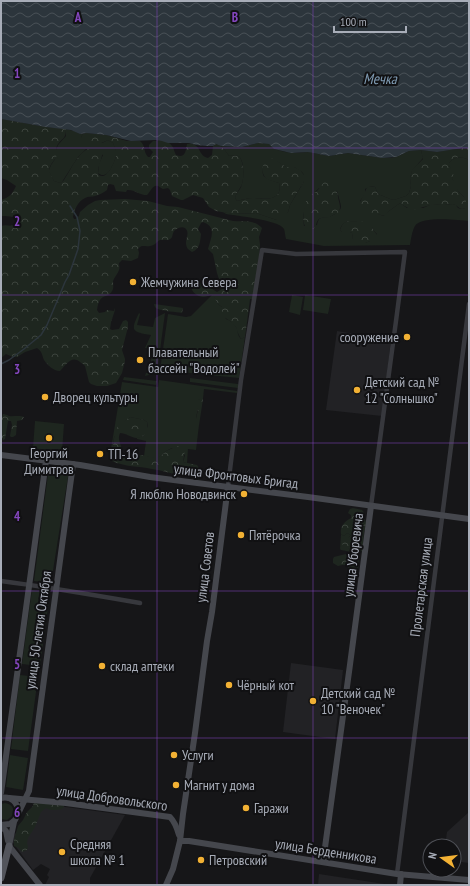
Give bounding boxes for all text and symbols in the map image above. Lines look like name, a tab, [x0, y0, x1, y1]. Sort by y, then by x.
scale bar	[334, 8, 406, 34]
text: A	[74, 9, 82, 26]
text: B	[232, 9, 238, 26]
text: 100 m	[340, 14, 367, 29]
text: 1	[14, 65, 20, 82]
water label: Мечка	[363, 69, 398, 88]
text: 2	[14, 213, 20, 230]
place label: Жемчужина Севера	[140, 273, 237, 291]
marker: Жемчужина Севера	[128, 277, 138, 287]
place label: сооружение	[340, 328, 399, 346]
marker: сооружение	[402, 332, 412, 342]
place label: Плавательный бассейн "Водолей"	[148, 343, 240, 377]
marker: Плавательный бассейн "Водолей"	[135, 355, 145, 365]
text: 3	[14, 361, 20, 378]
place label: Детский сад № 12 "Солнышко"	[365, 373, 439, 407]
marker: Детский сад № 12 "Солнышко"	[352, 385, 362, 395]
place label: Дворец культуры	[53, 388, 138, 406]
marker: Дворец культуры	[40, 392, 50, 402]
marker: Георгий Димитров	[44, 433, 54, 443]
place label: Георгий Димитров	[24, 444, 74, 478]
place label: ТП-16	[108, 445, 138, 463]
marker: ТП-16	[95, 449, 105, 459]
street label: улица Фронтовых Бригад	[173, 459, 299, 493]
place label: Я люблю Новодвинск	[130, 485, 237, 503]
marker: Я люблю Новодвинск	[239, 489, 249, 499]
text: 4	[14, 508, 21, 525]
street label: улица Уборевича	[339, 512, 367, 598]
place label: Пятёрочка	[249, 526, 301, 544]
street label: улица Советов	[192, 530, 218, 603]
marker: Пятёрочка	[236, 530, 246, 540]
street label: Пролетарская улица	[406, 536, 436, 638]
street label: улица 50-летия Октября	[21, 570, 55, 690]
text: 5	[14, 656, 20, 673]
place label: склад аптеки	[110, 657, 174, 675]
marker: склад аптеки	[97, 661, 107, 671]
place label: Чёрный кот	[237, 676, 295, 694]
marker: Чёрный кот	[224, 680, 234, 690]
place label: Детский сад № 10 "Веночек"	[321, 684, 395, 718]
marker: Детский сад № 10 "Веночек"	[308, 696, 318, 706]
place label: Услуги	[182, 746, 214, 764]
marker: Услуги	[169, 750, 179, 760]
place label: Магнит у дома	[184, 776, 255, 794]
marker: Магнит у дома	[171, 780, 181, 790]
street label: улица Добровольского	[55, 781, 169, 815]
place label: Гаражи	[254, 799, 289, 817]
marker: Гаражи	[241, 803, 251, 813]
text: 6	[14, 804, 20, 821]
street label: улица Берденникова	[274, 834, 378, 868]
place label: Средняя школа № 1	[70, 835, 125, 869]
north arrow	[422, 838, 462, 878]
marker: Средняя школа № 1	[57, 847, 67, 857]
place label: Петровский	[209, 851, 267, 869]
text: N	[425, 851, 440, 860]
marker: Петровский	[196, 855, 206, 865]

